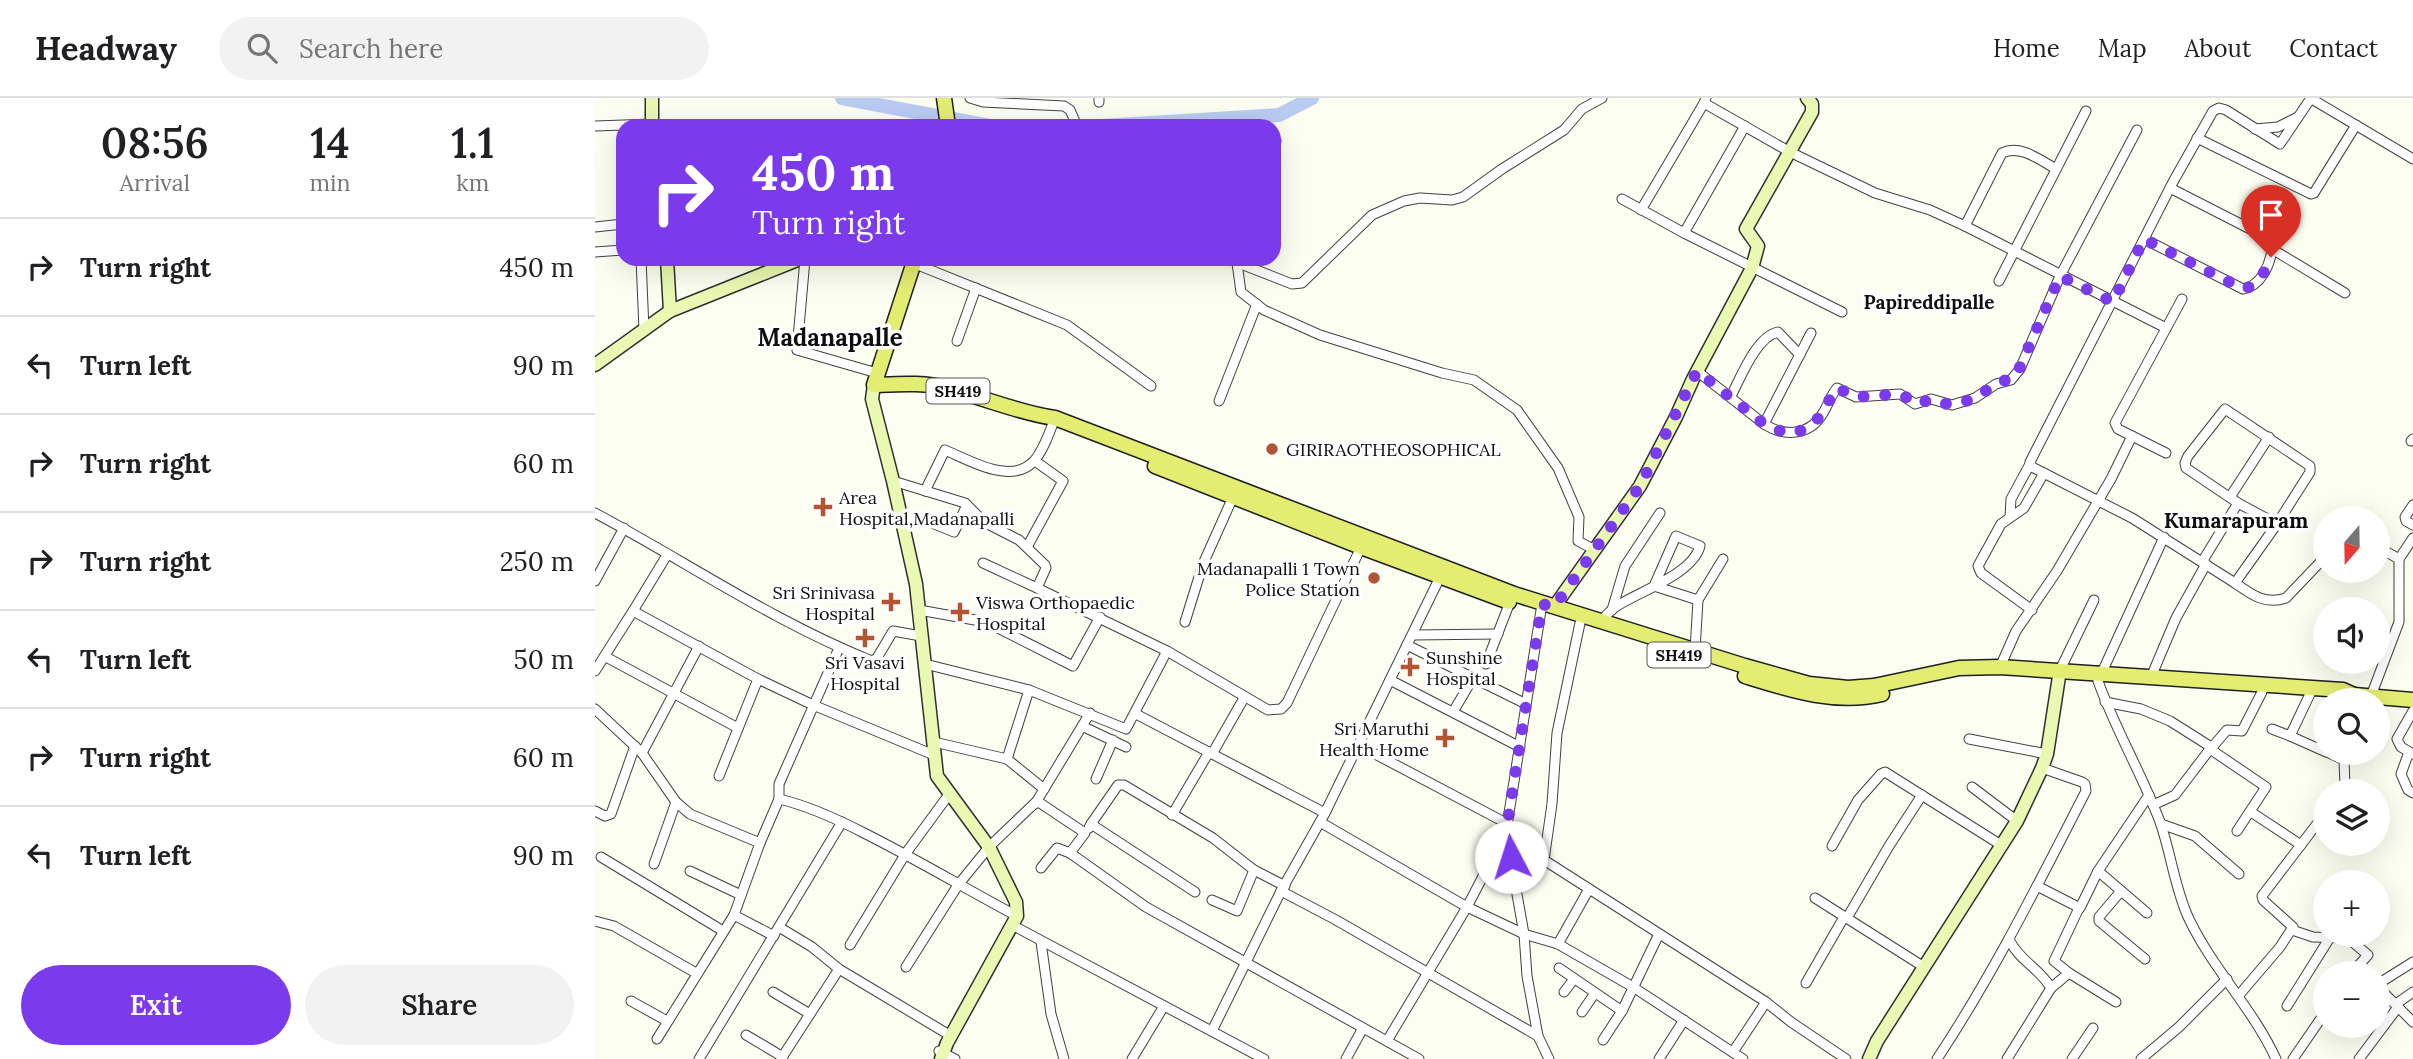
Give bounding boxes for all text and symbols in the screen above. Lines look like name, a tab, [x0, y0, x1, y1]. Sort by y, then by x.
search box	[219, 17, 709, 80]
text: Headway	[35, 27, 177, 69]
icon: search	[243, 29, 281, 67]
text: Search here	[299, 32, 443, 65]
text: Home	[1993, 33, 2060, 64]
text: Map	[2098, 33, 2147, 64]
text: About	[2185, 33, 2251, 64]
text: Contact	[2289, 33, 2378, 64]
text: 08:56	[101, 116, 209, 170]
text: 14	[310, 116, 350, 170]
text: 1.1	[451, 116, 494, 170]
text: 450 m	[752, 141, 894, 203]
icon: right	[637, 147, 728, 238]
text: Arrival	[120, 168, 190, 197]
text: min	[309, 168, 350, 197]
text: km	[456, 168, 489, 197]
pin	[2241, 185, 2301, 257]
icon: arrive	[2252, 196, 2290, 234]
text: Turn right	[752, 202, 905, 243]
icon: right	[21, 248, 59, 286]
text: Turn right	[80, 251, 211, 284]
text: 450 m	[500, 251, 574, 284]
district label: Papireddipalle	[1863, 290, 1995, 314]
district label: Madanapalle	[757, 322, 903, 353]
icon: left	[21, 346, 59, 384]
text: Turn left	[80, 349, 191, 382]
text: 90 m	[513, 349, 574, 382]
road number: SH419	[927, 378, 989, 404]
place label: GIRIRAOTHEOSOPHICAL	[1286, 438, 1501, 461]
marker: GIRIRAOTHEOSOPHICAL	[1264, 441, 1280, 457]
icon: right	[21, 444, 59, 482]
text: Turn right	[80, 447, 211, 480]
text: 60 m	[513, 447, 574, 480]
place label: Area Hospital,Madanapalli	[838, 486, 1014, 530]
marker: Area Hospital,Madanapalli	[813, 497, 833, 517]
north arrow	[2313, 506, 2391, 583]
map controls	[2313, 506, 2390, 1038]
district label: Kumarapuram	[2164, 507, 2308, 534]
icon: right	[21, 542, 59, 580]
text: Turn right	[80, 545, 211, 578]
text: 250 m	[500, 545, 574, 578]
place label: Madanapalli 1 Town Police Station	[1197, 557, 1360, 601]
marker: Madanapalli 1 Town Police Station	[1366, 570, 1382, 586]
place label: Sri Srinivasa Hospital	[773, 581, 875, 625]
place label: Viswa Orthopaedic Hospital	[975, 591, 1135, 635]
marker: Sri Srinivasa Hospital	[881, 592, 901, 612]
button: sound	[2313, 597, 2390, 674]
marker: Viswa Orthopaedic Hospital	[950, 602, 970, 622]
marker: Sri Vasavi Hospital	[855, 628, 875, 648]
icon: left	[21, 640, 59, 678]
road number: SH419	[1647, 642, 1711, 668]
text: Turn left	[80, 643, 191, 676]
text: 50 m	[514, 643, 574, 676]
place label: Sunshine Hospital	[1426, 646, 1503, 690]
place label: Sri Vasavi Hospital	[825, 651, 905, 695]
marker: Sunshine Hospital	[1400, 657, 1420, 677]
button: search	[2313, 688, 2390, 765]
place label: Sri Maruthi Health Home	[1319, 717, 1429, 761]
marker: Sri Maruthi Health Home	[1435, 728, 1455, 748]
icon: right	[21, 738, 59, 776]
text: Turn right	[80, 741, 211, 774]
text: 60 m	[513, 741, 574, 774]
button: layers	[2313, 779, 2390, 856]
position arrow	[1474, 820, 1548, 894]
icon: left	[21, 836, 59, 874]
text: Turn left	[80, 839, 191, 872]
text: 90 m	[513, 839, 574, 872]
button: +	[2313, 870, 2390, 947]
button: −	[2313, 961, 2390, 1038]
button: Exit	[21, 965, 291, 1045]
button: Share	[305, 965, 574, 1045]

